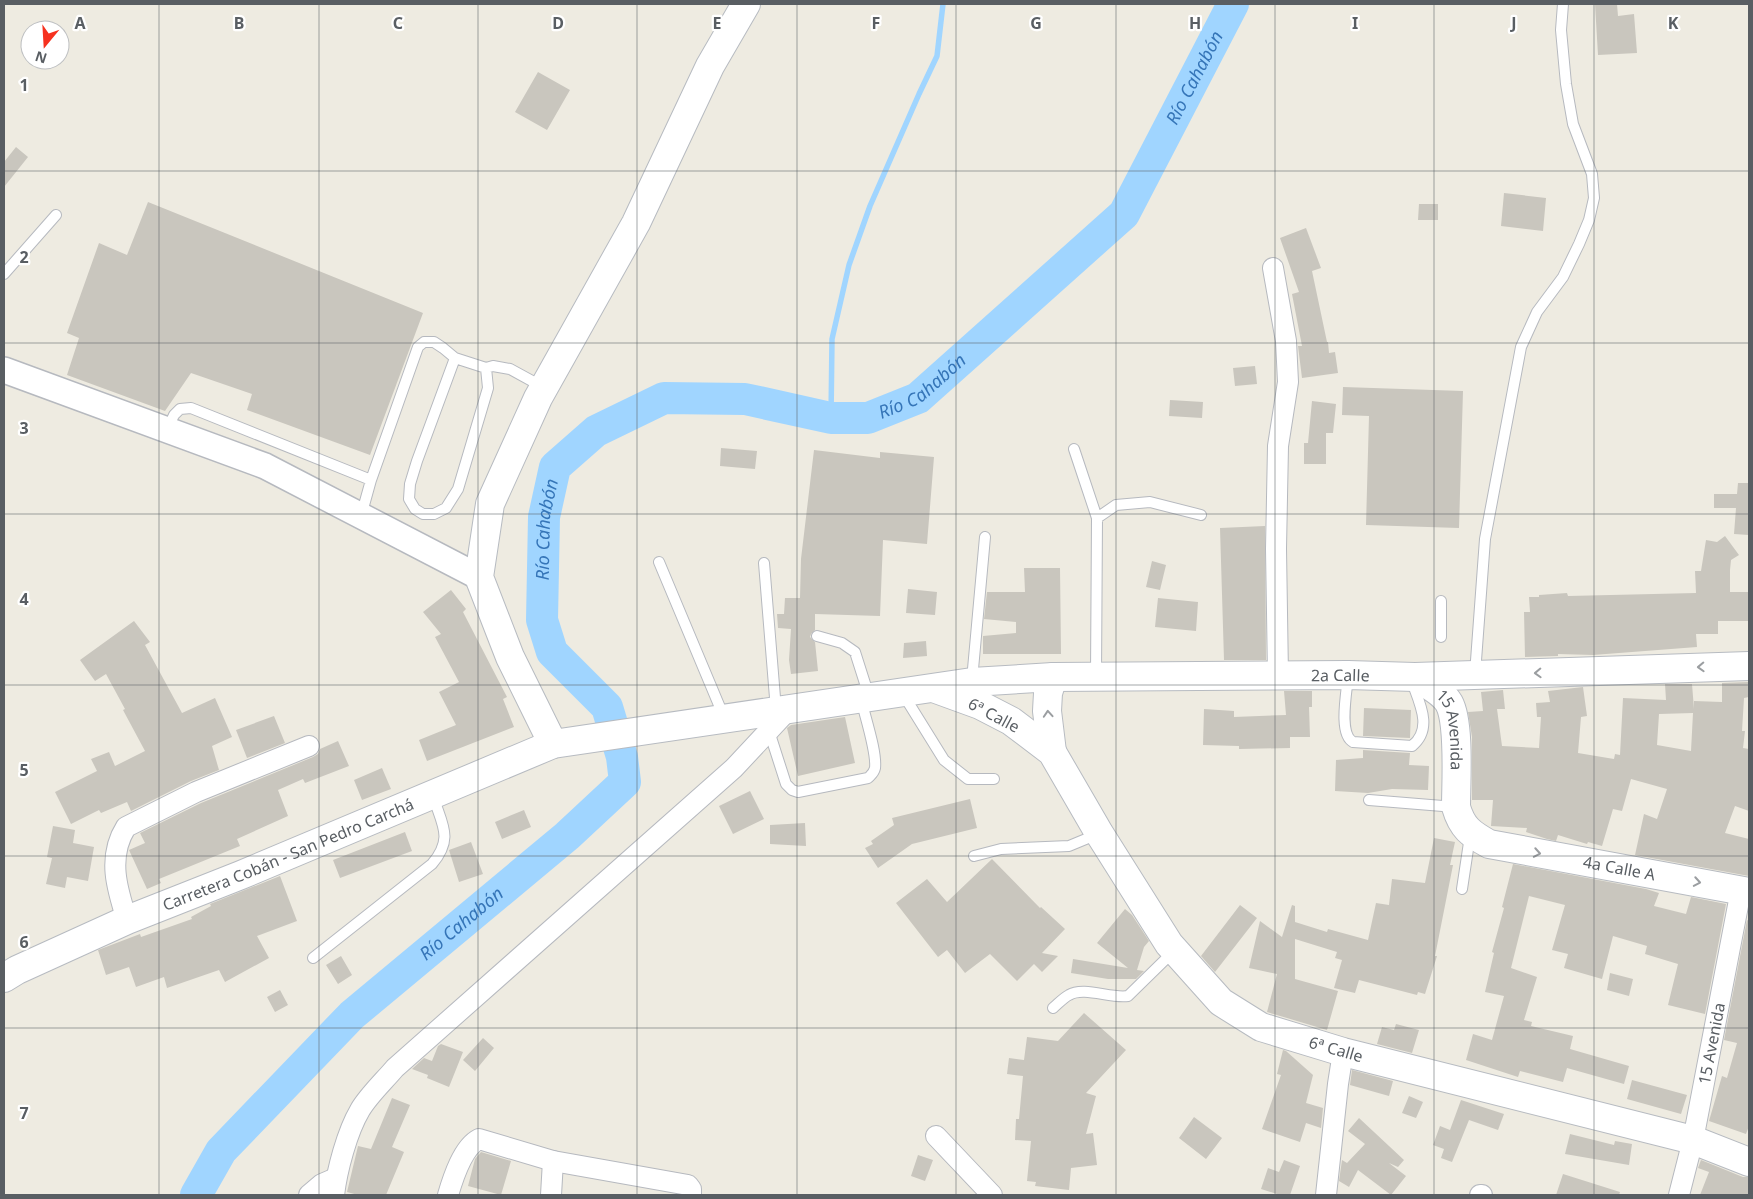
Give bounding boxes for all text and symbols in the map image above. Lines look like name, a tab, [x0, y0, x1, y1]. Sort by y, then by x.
text: A	[74, 12, 86, 34]
text: B	[234, 12, 244, 34]
text: C	[393, 12, 403, 34]
text: D	[552, 12, 564, 34]
text: E	[713, 12, 722, 34]
text: F	[872, 12, 880, 34]
text: G	[1030, 12, 1042, 34]
text: H	[1189, 12, 1201, 34]
text: I	[1352, 12, 1358, 34]
text: J	[1509, 12, 1517, 34]
text: K	[1668, 12, 1679, 34]
north arrow	[20, 20, 70, 70]
water label: Río Cahabón	[1160, 26, 1228, 128]
text: N	[32, 47, 49, 69]
text: 1	[19, 74, 29, 96]
text: 2	[19, 246, 29, 268]
water label: Río Cahabón	[875, 348, 971, 424]
text: 3	[19, 417, 29, 439]
water label: Río Cahabón	[530, 476, 563, 581]
text: 4	[19, 588, 29, 610]
one-way arrow	[1696, 662, 1704, 673]
street label: 2a Calle	[1311, 664, 1370, 687]
one-way arrow	[1534, 668, 1542, 678]
street label: 15 Avenida	[1432, 684, 1468, 770]
street label: 6ª Calle	[964, 692, 1024, 738]
one-way arrow	[1043, 710, 1054, 718]
text: 5	[19, 759, 29, 781]
street label: Carretera Cobán - San Pedro Carchá	[159, 793, 417, 916]
one-way arrow	[1533, 847, 1541, 857]
street label: 4a Calle A	[1581, 851, 1658, 886]
one-way arrow	[1692, 876, 1701, 886]
water label: Río Cahabón	[414, 881, 508, 965]
text: 6	[19, 931, 29, 953]
street label: 15 Avenida	[1693, 1001, 1730, 1086]
street label: 6ª Calle	[1306, 1031, 1366, 1067]
text: 7	[19, 1102, 29, 1124]

